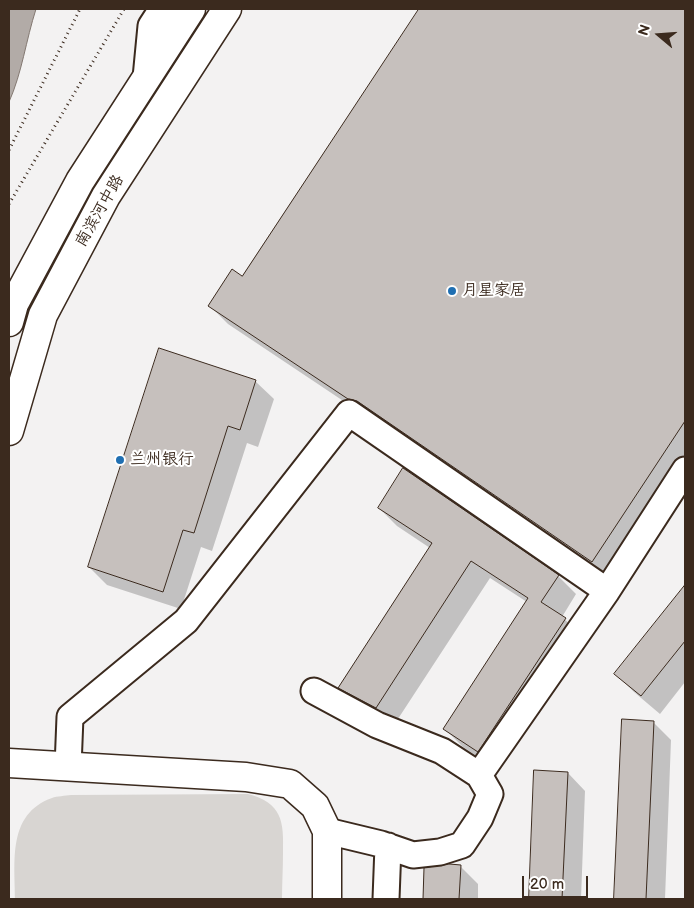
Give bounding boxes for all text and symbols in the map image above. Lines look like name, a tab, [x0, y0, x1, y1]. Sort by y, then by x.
north arrow	[634, 10, 684, 60]
text: N	[635, 23, 654, 38]
street label: 南滨河中路	[72, 172, 128, 250]
place label: 月星家居	[462, 281, 526, 301]
marker: 月星家居	[446, 285, 458, 297]
place label: 兰州银行	[130, 450, 194, 470]
marker: 兰州银行	[114, 454, 126, 466]
scale bar	[524, 866, 590, 898]
text: 20 m	[530, 875, 564, 894]

